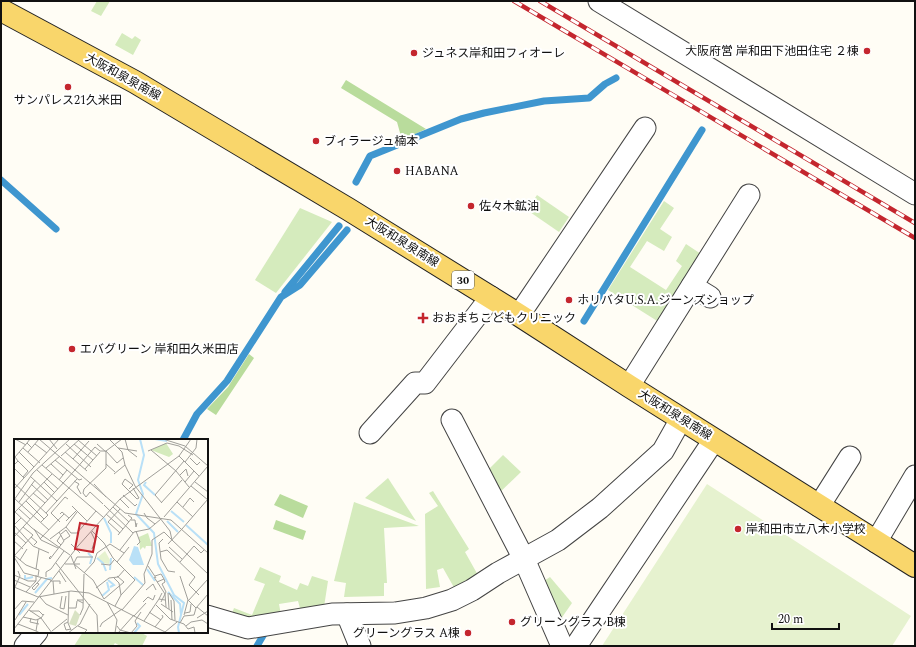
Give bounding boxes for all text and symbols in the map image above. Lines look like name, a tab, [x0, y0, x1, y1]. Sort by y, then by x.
place label: 大阪府営 岸和田下池田住宅 ２棟	[685, 42, 859, 61]
place label: ジュネス岸和田フィオーレ	[422, 44, 565, 63]
marker: 大阪府営 岸和田下池田住宅 ２棟	[862, 46, 872, 56]
street label: 大阪和泉泉南線	[82, 48, 164, 106]
marker: ジュネス岸和田フィオーレ	[409, 48, 419, 58]
marker: サンパレス21久米田	[63, 82, 73, 92]
place label: サンパレス21久米田	[14, 91, 122, 110]
place label: ブィラージュ楠本	[324, 132, 419, 151]
marker: ブィラージュ楠本	[311, 136, 321, 146]
place label: HABANA	[405, 162, 459, 181]
marker: HABANA	[392, 166, 402, 176]
place label: 佐々木鉱油	[479, 197, 539, 216]
marker: 佐々木鉱油	[466, 201, 476, 211]
street label: 大阪和泉泉南線	[361, 212, 443, 272]
road number: 30	[452, 271, 474, 289]
place label: ホリバタU.S.A.ジーンズショップ	[577, 291, 754, 310]
marker: ホリバタU.S.A.ジーンズショップ	[564, 295, 574, 305]
place label: おおまちこどもクリニック	[432, 309, 576, 328]
marker: おおまちこどもクリニック	[417, 312, 429, 324]
place label: エバグリーン 岸和田久米田店	[80, 340, 238, 359]
marker: エバグリーン 岸和田久米田店	[67, 344, 77, 354]
street label: 大阪和泉泉南線	[634, 385, 716, 445]
inset map	[14, 439, 208, 633]
place label: 岸和田市立八木小学校	[746, 520, 866, 539]
marker: 岸和田市立八木小学校	[733, 524, 743, 534]
scale bar	[772, 605, 839, 631]
text: 20 m	[778, 610, 803, 629]
place label: グリーングラス B棟	[520, 613, 626, 632]
marker: グリーングラス B棟	[507, 617, 517, 627]
place label: グリーングラス A棟	[353, 624, 460, 643]
marker: グリーングラス A棟	[463, 628, 473, 638]

